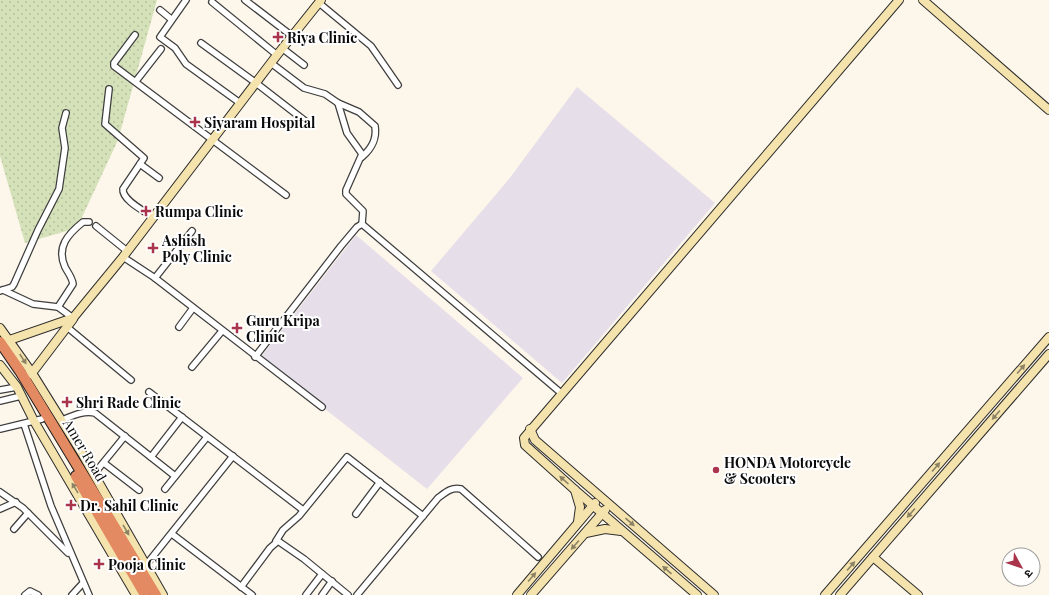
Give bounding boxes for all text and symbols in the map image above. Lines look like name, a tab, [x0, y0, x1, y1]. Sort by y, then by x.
place label: Riya Clinic	[287, 28, 357, 47]
marker: Riya Clinic	[272, 31, 284, 43]
place label: Siyaram Hospital	[204, 113, 316, 132]
marker: Siyaram Hospital	[189, 116, 201, 128]
place label: Rumpa Clinic	[155, 202, 243, 221]
marker: Rumpa Clinic	[140, 205, 152, 217]
place label: Ashish Poly Clinic	[161, 231, 232, 266]
marker: Ashish Poly Clinic	[147, 242, 159, 254]
place label: Guru Kripa Clinic	[246, 311, 320, 346]
marker: Guru Kripa Clinic	[231, 322, 243, 334]
one-way arrow	[19, 354, 27, 364]
one-way arrow	[1016, 364, 1025, 374]
place label: Shri Rade Clinic	[76, 393, 181, 412]
marker: Shri Rade Clinic	[61, 396, 73, 408]
one-way arrow	[991, 410, 1001, 420]
street label: Amer Road	[58, 414, 111, 485]
place label: HONDA Motorcycle & Scooters	[724, 453, 851, 488]
one-way arrow	[931, 462, 940, 473]
marker: HONDA Motorcycle & Scooters	[711, 465, 721, 475]
one-way arrow	[558, 475, 569, 484]
one-way arrow	[71, 482, 78, 494]
place label: Dr. Sahil Clinic	[80, 496, 179, 515]
marker: Dr. Sahil Clinic	[65, 499, 77, 511]
one-way arrow	[906, 508, 915, 519]
one-way arrow	[624, 518, 635, 527]
one-way arrow	[123, 524, 130, 536]
one-way arrow	[570, 540, 579, 550]
north arrow	[1001, 547, 1041, 587]
place label: Pooja Clinic	[108, 555, 186, 574]
marker: Pooja Clinic	[93, 558, 105, 570]
one-way arrow	[846, 560, 855, 571]
one-way arrow	[662, 565, 673, 574]
text: उ	[1021, 566, 1037, 581]
one-way arrow	[528, 572, 537, 583]

